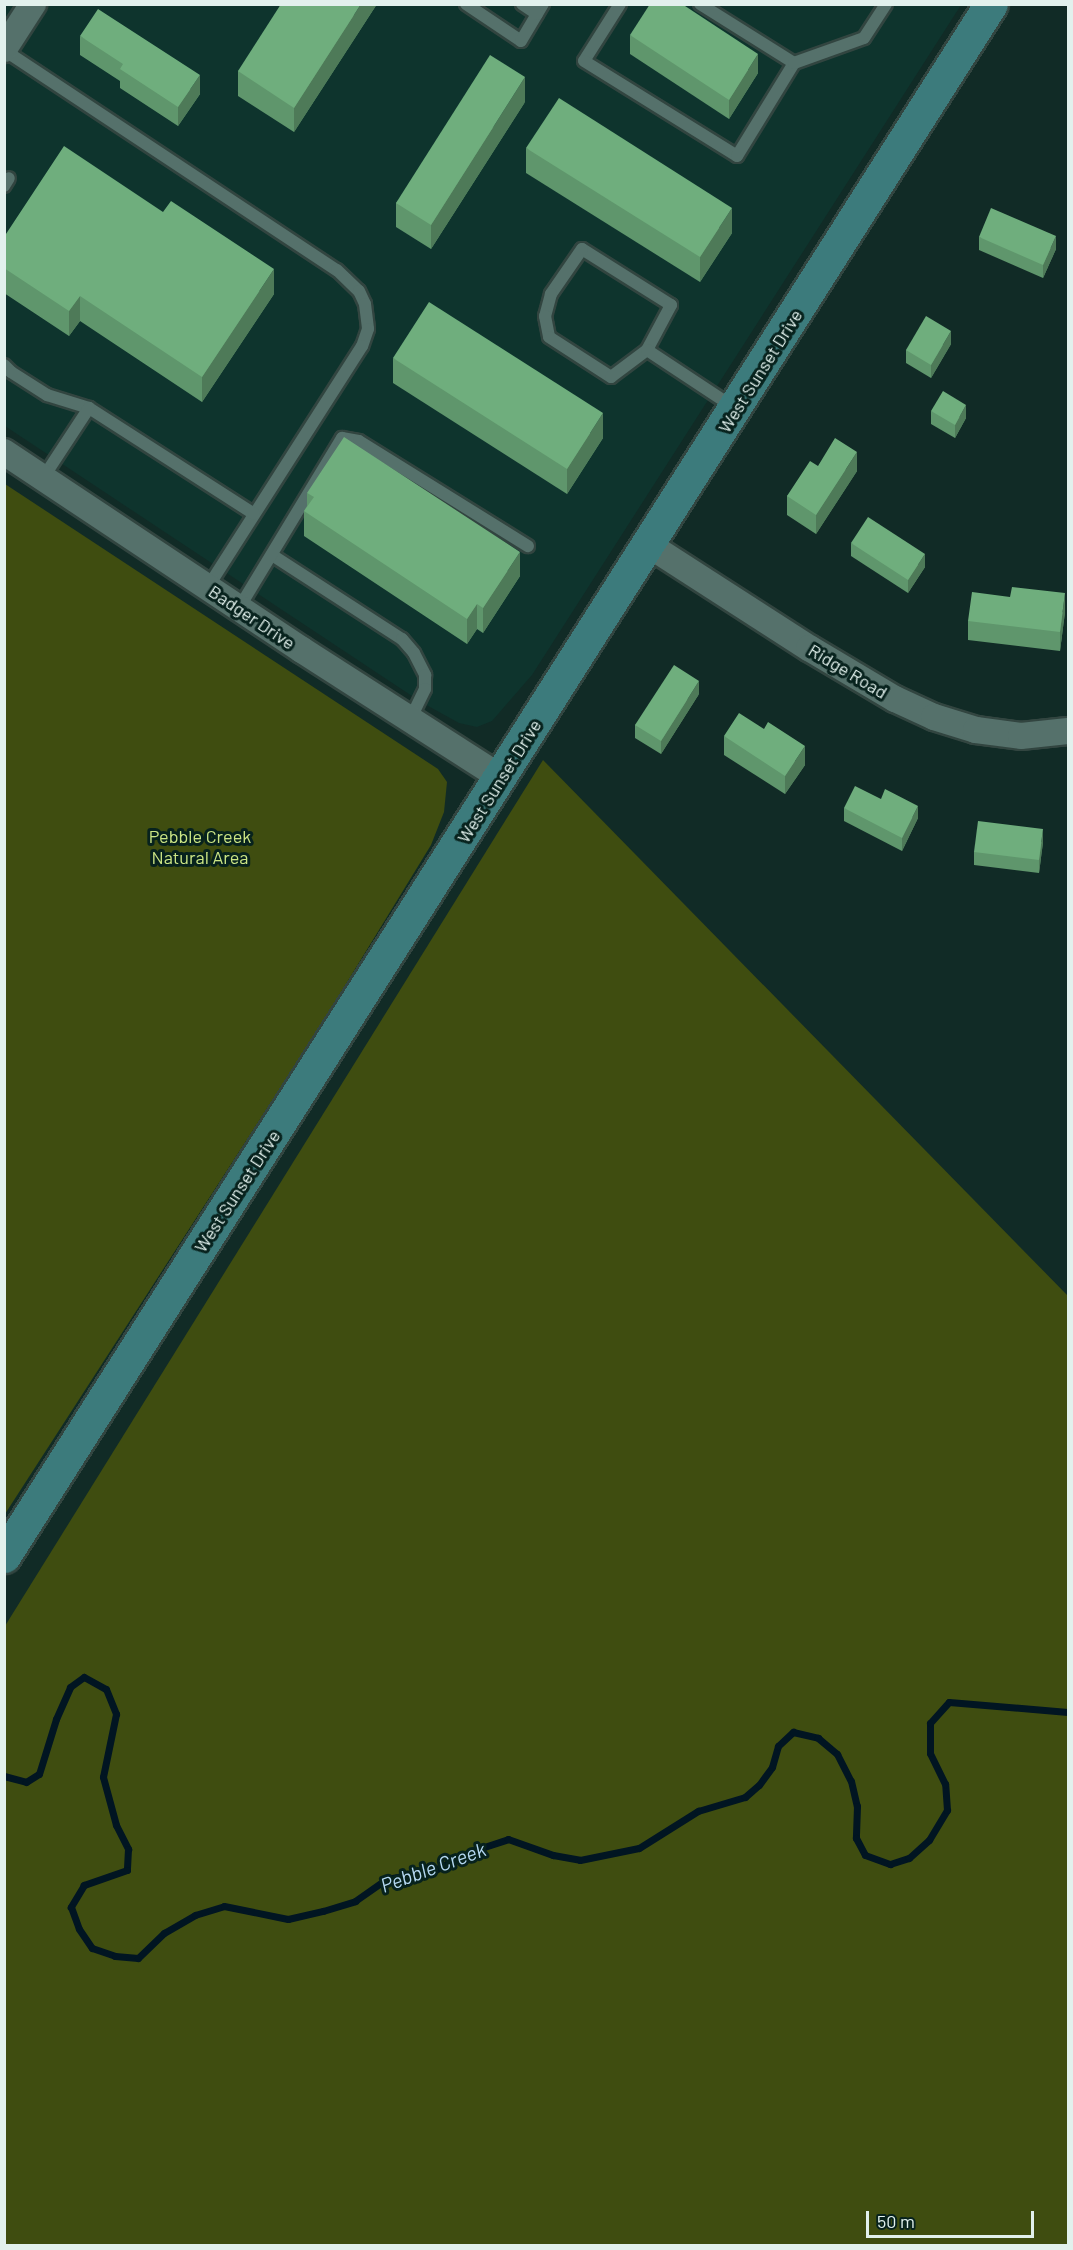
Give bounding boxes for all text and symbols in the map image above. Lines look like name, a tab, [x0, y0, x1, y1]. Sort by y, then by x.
street label: West Sunset Drive	[713, 305, 807, 437]
street label: Badger Drive	[205, 580, 299, 654]
street label: Ridge Road	[805, 639, 891, 703]
street label: West Sunset Drive	[452, 715, 546, 847]
park label: Pebble Creek Natural Area	[149, 826, 251, 868]
street label: West Sunset Drive	[189, 1126, 285, 1256]
water label: Pebble Creek	[377, 1837, 489, 1897]
scale bar	[869, 2199, 1037, 2237]
text: 50 m	[877, 2210, 915, 2232]

